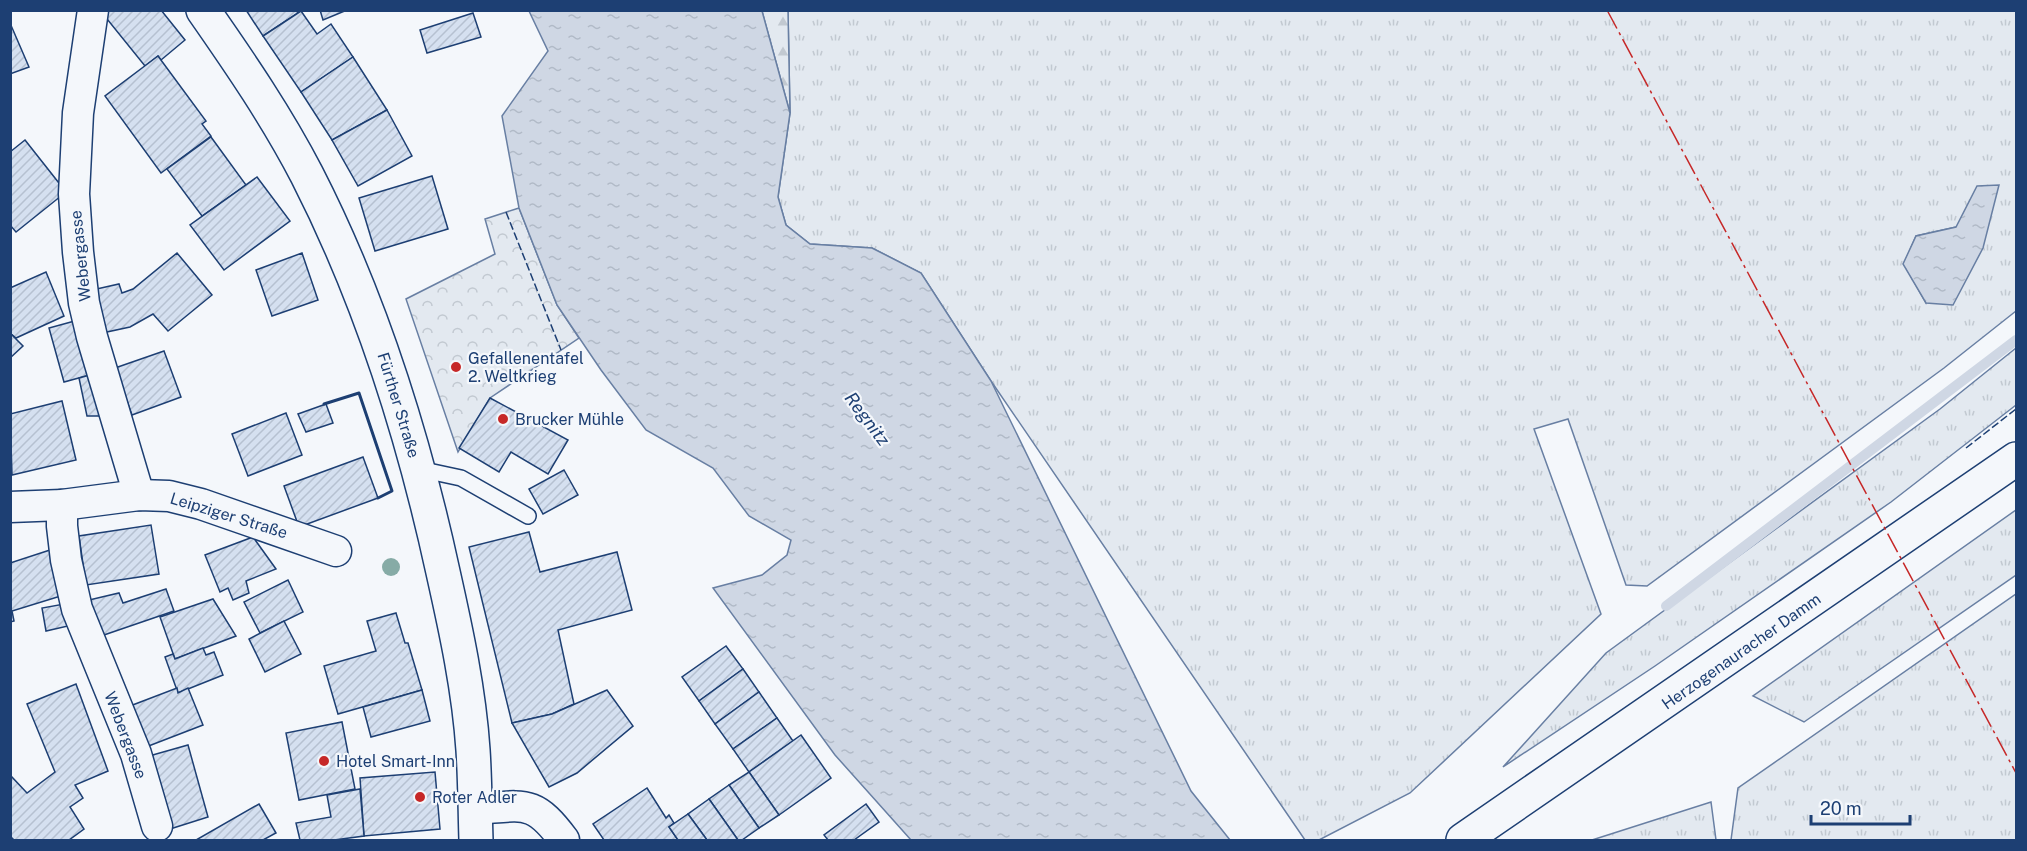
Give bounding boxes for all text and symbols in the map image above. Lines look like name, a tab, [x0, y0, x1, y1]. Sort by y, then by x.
street label: Webergasse	[66, 209, 95, 303]
place label: Gefallenentafel 2. Weltkrieg	[468, 349, 584, 386]
street label: Fürther Straße	[373, 350, 424, 460]
marker: Gefallenentafel 2. Weltkrieg	[449, 360, 463, 374]
water label: Regnitz	[841, 388, 895, 450]
place label: Brucker Mühle	[515, 410, 624, 429]
marker: Brucker Mühle	[496, 412, 510, 426]
street label: Leipziger Straße	[168, 489, 290, 542]
street label: Herzogenauracher Damm	[1658, 589, 1825, 714]
street label: Webergasse	[100, 689, 151, 781]
place label: Hotel Smart-Inn	[336, 752, 455, 771]
marker: Hotel Smart-Inn	[317, 754, 331, 768]
place label: Roter Adler	[432, 788, 517, 807]
scale bar	[1811, 788, 1910, 826]
marker: Roter Adler	[413, 790, 427, 804]
text: 20 m	[1820, 798, 1862, 819]

